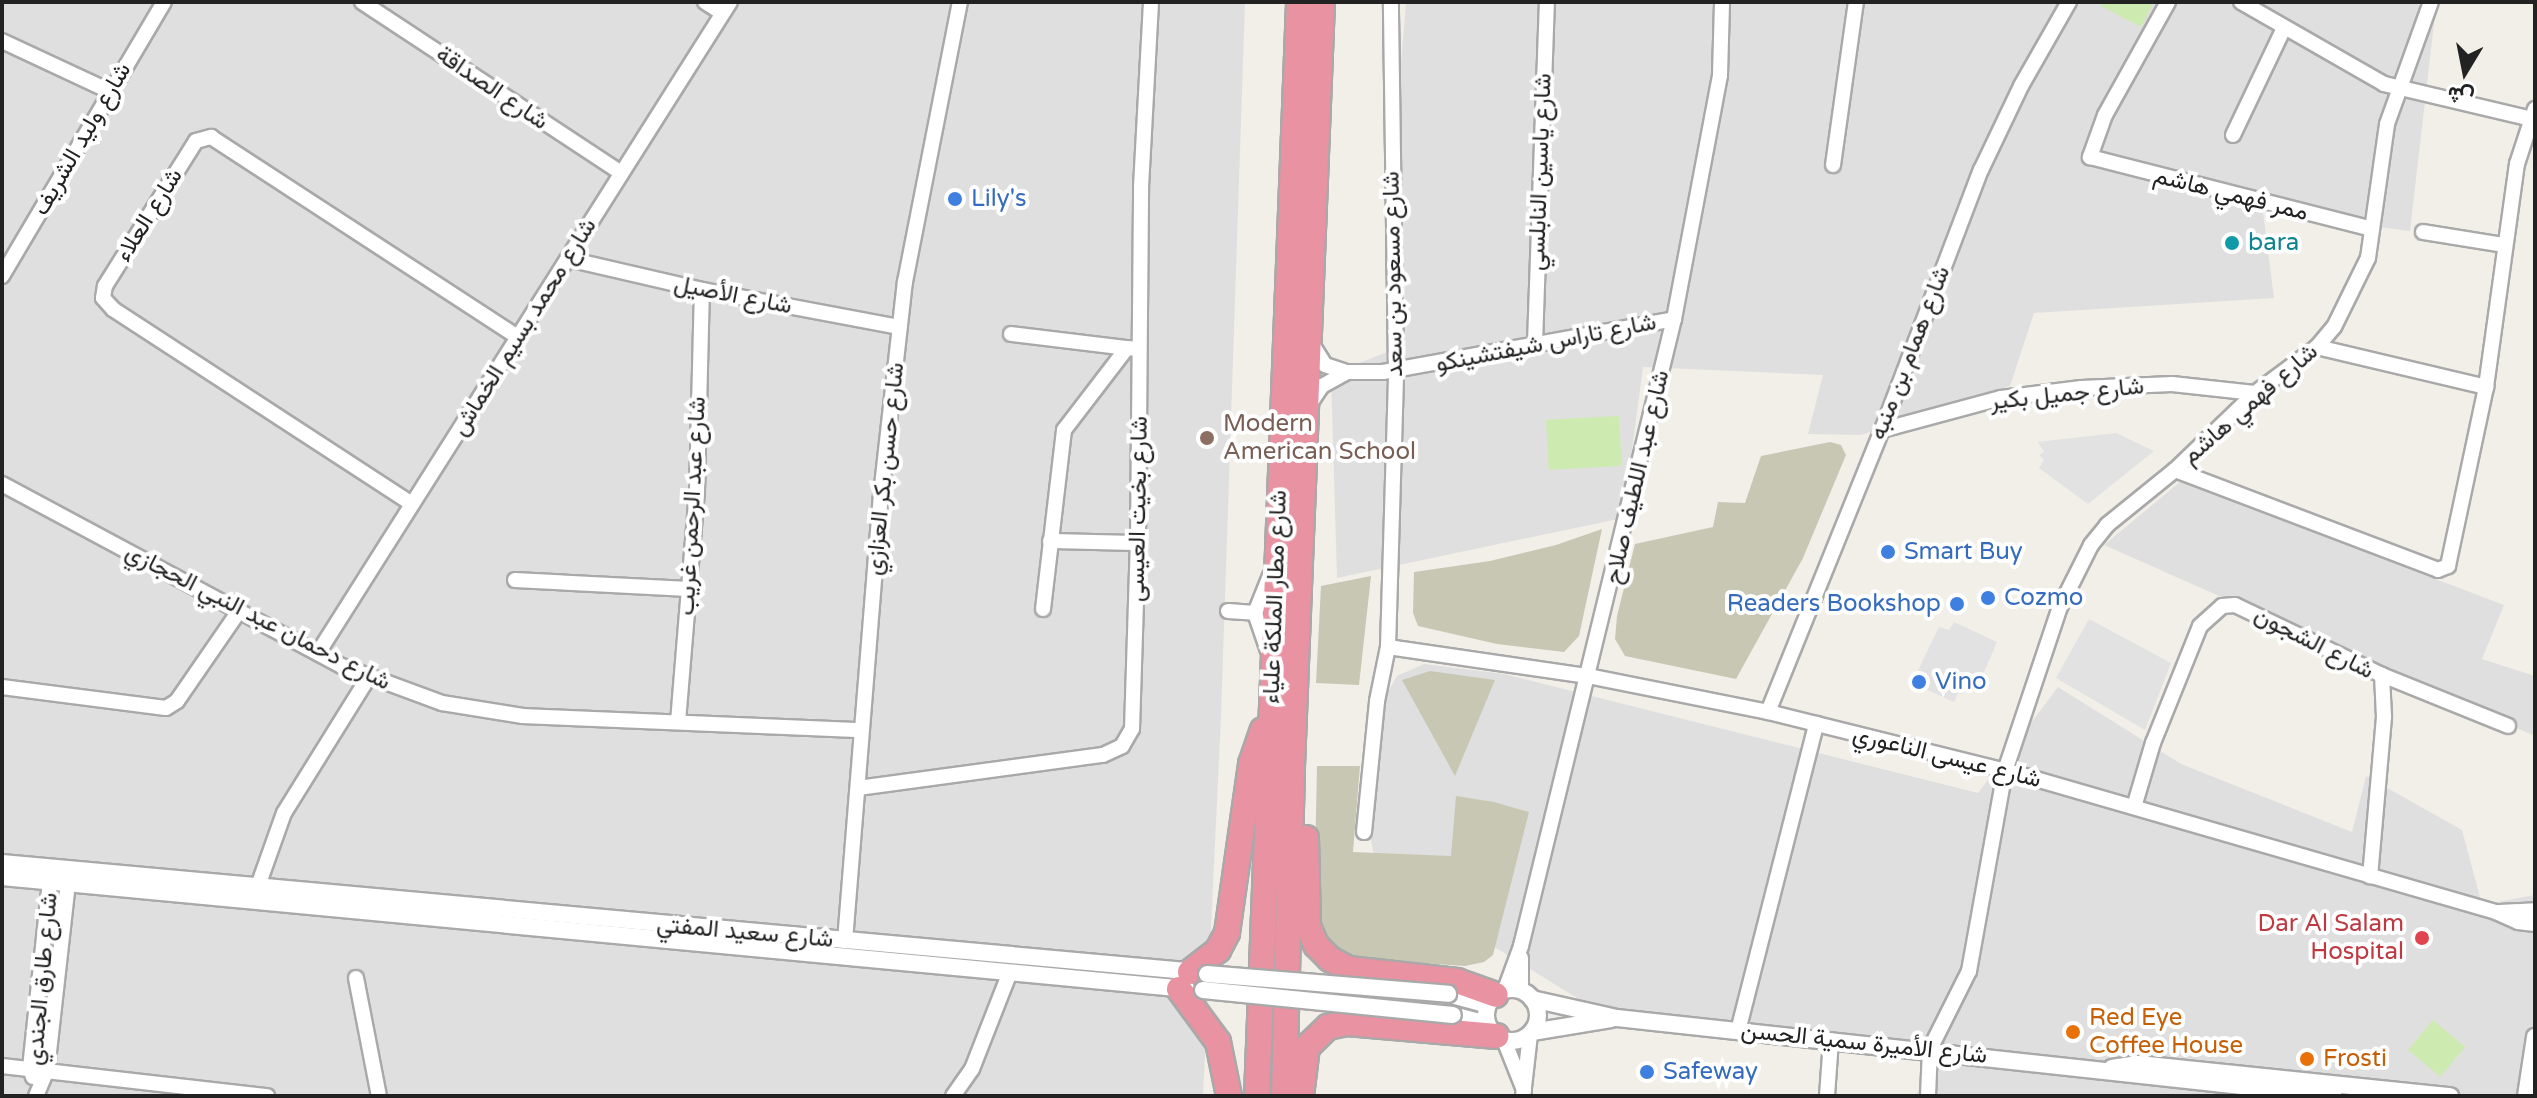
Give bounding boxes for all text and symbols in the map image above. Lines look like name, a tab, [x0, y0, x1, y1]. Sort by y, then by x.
north arrow	[2425, 32, 2505, 112]
street label: شارع الصداقة	[430, 40, 554, 136]
street label: شارع وليد الشريف	[27, 58, 137, 220]
street label: شارع ياسين النابلسي	[1522, 73, 1558, 271]
text: ش	[2446, 81, 2476, 111]
street label: ممر فهمي هاشم	[2151, 161, 2311, 227]
street label: شارع العلاء	[109, 163, 189, 267]
street label: شارع مسعود بن سعد	[1377, 171, 1409, 377]
place label: Lily's	[971, 185, 1027, 213]
marker: Lily's	[946, 190, 964, 208]
street label: شارع محمد بسيم الخماش	[445, 213, 603, 441]
place label: bara	[2248, 229, 2299, 257]
marker: bara	[2223, 234, 2241, 252]
street label: شارع همام بن منبه	[1864, 262, 1956, 444]
street label: شارع الأصيل	[672, 269, 794, 321]
street label: شارع تاراس شيفتشينكو	[1433, 308, 1659, 378]
street label: شارع فهمي هاشم	[2176, 337, 2324, 471]
street label: شارع حسن بكر العزازي	[860, 361, 910, 577]
street label: شارع عبد اللطيف صلاح	[1598, 367, 1676, 587]
street label: شارع جميل بكير	[1989, 372, 2145, 416]
street label: شارع عبد الرحمن غريب	[672, 396, 712, 616]
place label: Modern American School	[1223, 410, 1416, 466]
street label: شارع بخيت العيسى	[1122, 416, 1154, 602]
marker: Modern American School	[1198, 429, 1216, 447]
street label: شارع مطار الملكة علياء	[1257, 490, 1293, 704]
street label: شارع دحمان عبد النبي الحجازي	[120, 537, 396, 697]
place label: Smart Buy	[1904, 538, 2023, 566]
marker: Smart Buy	[1879, 543, 1897, 561]
place label: Cozmo	[2004, 584, 2083, 612]
marker: Cozmo	[1979, 589, 1997, 607]
place label: Readers Bookshop	[1727, 590, 1941, 618]
marker: Readers Bookshop	[1948, 595, 1966, 613]
street label: شارع الشجون	[2249, 601, 2379, 685]
place label: Vino	[1935, 668, 1987, 696]
marker: Vino	[1910, 673, 1928, 691]
street label: شارع عيسى الناعوري	[1850, 720, 2044, 794]
street label: شارع طارق الجندي	[20, 891, 64, 1067]
street label: شارع سعيد المفتي	[655, 910, 835, 954]
place label: Dar Al Salam Hospital	[2258, 910, 2404, 966]
marker: Dar Al Salam Hospital	[2411, 927, 2433, 949]
place label: Red Eye Coffee House	[2089, 1004, 2243, 1060]
street label: شارع الأميرة سمية الحسن	[1740, 1016, 1988, 1070]
marker: Red Eye Coffee House	[2064, 1023, 2082, 1041]
place label: Frosti	[2323, 1045, 2387, 1073]
marker: Frosti	[2298, 1050, 2316, 1068]
place label: Safeway	[1663, 1058, 1758, 1086]
marker: Safeway	[1638, 1063, 1656, 1081]

